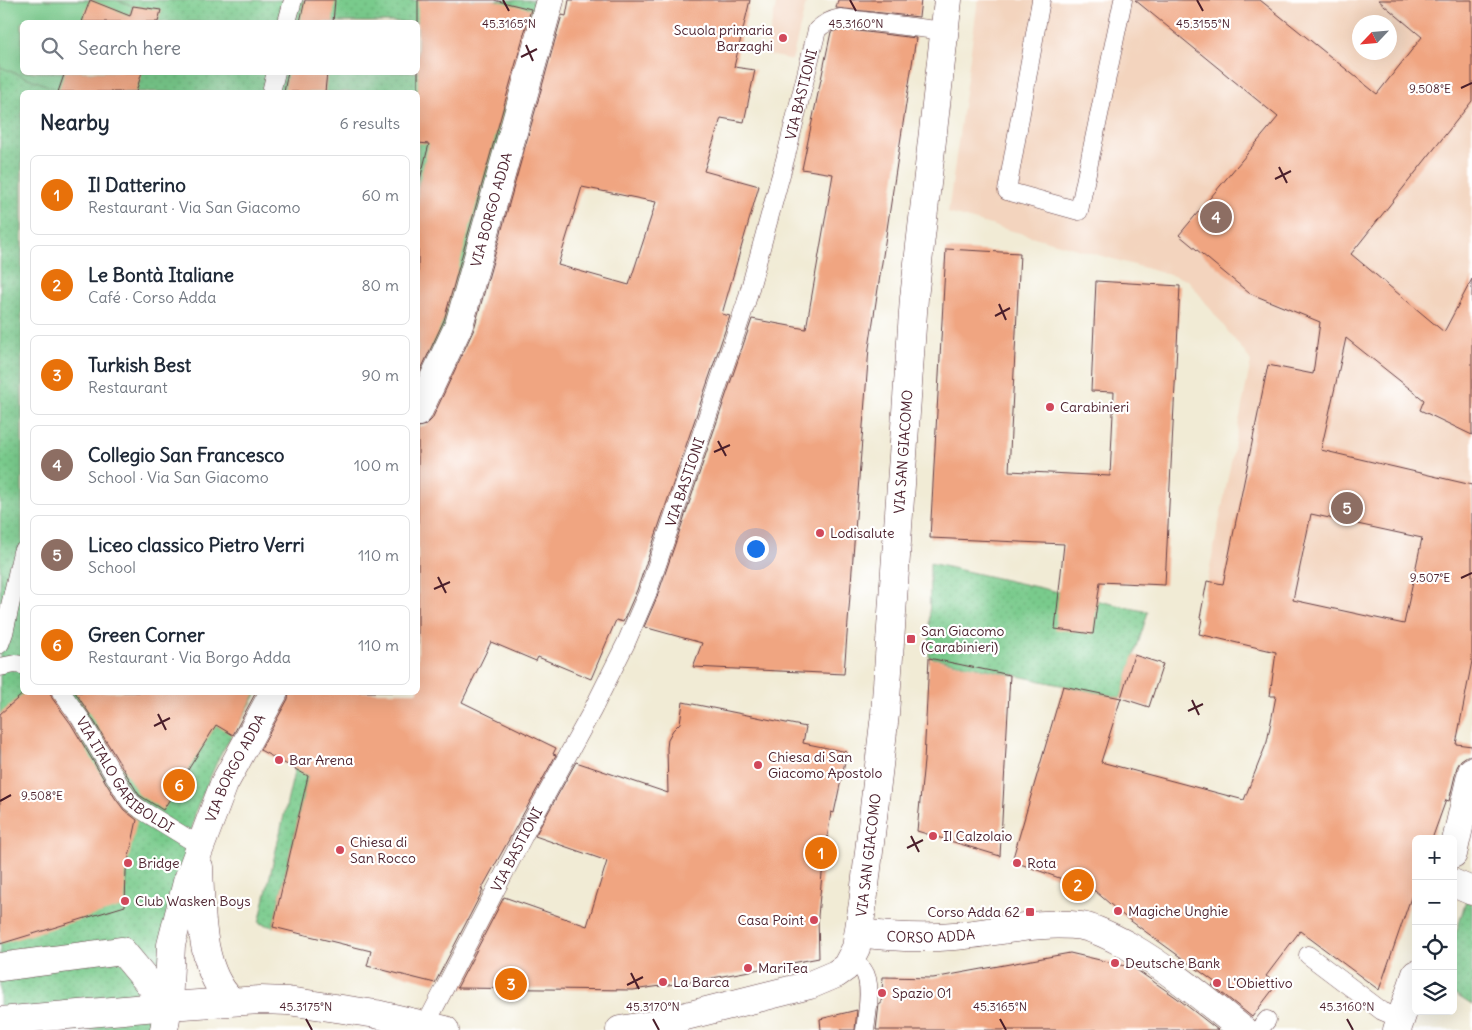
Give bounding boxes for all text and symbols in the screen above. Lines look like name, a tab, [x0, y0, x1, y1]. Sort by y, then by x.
north arrow	[1352, 15, 1397, 60]
text: 45.3165°N	[482, 16, 536, 31]
text: 45.3160°N	[829, 16, 883, 31]
text: 45.3155°N	[1176, 16, 1230, 31]
search box	[20, 20, 420, 75]
place label: Scuola primaria Barzaghi	[674, 21, 773, 55]
marker: Scuola primaria Barzaghi	[777, 32, 789, 44]
icon: search	[38, 34, 66, 62]
text: Search here	[78, 36, 181, 60]
street label: VIA BASTIONI	[781, 47, 821, 142]
text: 9.508°E	[1409, 81, 1451, 96]
text: Nearby	[40, 109, 110, 136]
text: 6 results	[339, 113, 400, 133]
street label: VIA BORGO ADDA	[467, 150, 516, 269]
text: Il Datterino	[88, 173, 186, 197]
text: 1	[54, 185, 60, 205]
text: 60 m	[361, 185, 399, 205]
text: Restaurant · Via San Giacomo	[88, 197, 301, 217]
pin: 4	[1200, 198, 1232, 236]
text: Le Bontà Italiane	[88, 263, 234, 287]
text: 2	[53, 275, 61, 295]
text: 80 m	[361, 275, 399, 295]
text: Café · Corso Adda	[88, 287, 216, 307]
text: Turkish Best	[88, 353, 191, 377]
text: 3	[52, 365, 62, 385]
text: 90 m	[361, 365, 399, 385]
text: Restaurant	[88, 377, 168, 397]
street label: VIA SAN GIACOMO	[890, 389, 917, 514]
place label: Carabinieri	[1060, 398, 1129, 416]
marker: Carabinieri	[1044, 401, 1056, 413]
street label: VIA BASTIONI	[662, 435, 709, 529]
text: Collegio San Francesco	[88, 443, 284, 467]
text: 4	[52, 455, 62, 475]
text: 100 m	[354, 455, 399, 475]
text: School · Via San Giacomo	[88, 467, 269, 487]
pin: 5	[1331, 489, 1363, 527]
place label: Lodisalute	[830, 524, 894, 542]
marker: Lodisalute	[814, 527, 826, 539]
text: Liceo classico Pietro Verri	[88, 533, 305, 557]
your location	[743, 536, 769, 562]
text: 5	[52, 545, 62, 565]
text: 110 m	[358, 545, 399, 565]
text: School	[88, 557, 136, 577]
text: 9.507°E	[1410, 570, 1450, 585]
place label: San Giacomo (Carabinieri)	[921, 622, 1005, 656]
text: Green Corner	[88, 623, 205, 647]
marker: San Giacomo (Carabinieri)	[905, 633, 917, 645]
text: 6	[52, 635, 62, 655]
text: 110 m	[358, 635, 399, 655]
text: Restaurant · Via Borgo Adda	[88, 647, 291, 667]
street label: VIA BORGO ADDA	[201, 711, 269, 825]
street label: VIA ITALO GARIBOLDI	[72, 713, 177, 837]
place label: Chiesa di San Giacomo Apostolo	[768, 748, 882, 782]
place label: Bar Arena	[289, 751, 353, 769]
marker: Bar Arena	[273, 754, 285, 766]
marker: Chiesa di San Giacomo Apostolo	[752, 759, 764, 771]
pin: 6	[163, 766, 195, 804]
text: 9.508°E	[21, 788, 63, 803]
street label: VIA SAN GIACOMO	[852, 792, 885, 918]
street label: VIA BASTIONI	[487, 804, 546, 895]
place label: Il Calzolaio	[943, 827, 1013, 845]
marker: Il Calzolaio	[927, 830, 939, 842]
place label: Chiesa di San Rocco	[350, 833, 416, 867]
pin: 1	[805, 834, 837, 872]
map controls	[1412, 835, 1457, 1015]
button: +	[1412, 835, 1457, 880]
marker: Chiesa di San Rocco	[334, 844, 346, 856]
place label: Bridge	[138, 854, 180, 872]
place label: Rota	[1027, 854, 1056, 872]
marker: Bridge	[122, 857, 134, 869]
marker: Rota	[1011, 857, 1023, 869]
pin: 2	[1062, 866, 1094, 904]
button: −	[1412, 880, 1457, 925]
place label: Club Wasken Boys	[135, 892, 251, 910]
marker: Club Wasken Boys	[119, 895, 131, 907]
place label: Magiche Unghie	[1128, 902, 1228, 920]
place label: Corso Adda 62	[927, 903, 1020, 921]
marker: Magiche Unghie	[1112, 905, 1124, 917]
marker: Corso Adda 62	[1024, 906, 1036, 918]
place label: Casa Point	[737, 911, 804, 929]
marker: Casa Point	[808, 914, 820, 926]
street label: CORSO ADDA	[886, 925, 976, 946]
button: locate	[1412, 925, 1457, 970]
place label: Deutsche Bank	[1125, 954, 1220, 972]
marker: Deutsche Bank	[1109, 957, 1121, 969]
place label: MariTea	[758, 959, 808, 977]
marker: MariTea	[742, 962, 754, 974]
pin: 3	[495, 965, 527, 1003]
button: layers	[1412, 970, 1457, 1015]
place label: La Barca	[673, 973, 730, 991]
place label: L'Obiettivo	[1227, 974, 1293, 992]
marker: La Barca	[657, 976, 669, 988]
marker: L'Obiettivo	[1211, 977, 1223, 989]
place label: Spazio 01	[892, 984, 952, 1002]
marker: Spazio 01	[876, 987, 888, 999]
text: 45.3175°N	[280, 999, 332, 1014]
text: 45.3170°N	[626, 999, 680, 1014]
text: 45.3165°N	[973, 999, 1027, 1014]
text: 45.3160°N	[1320, 999, 1374, 1014]

